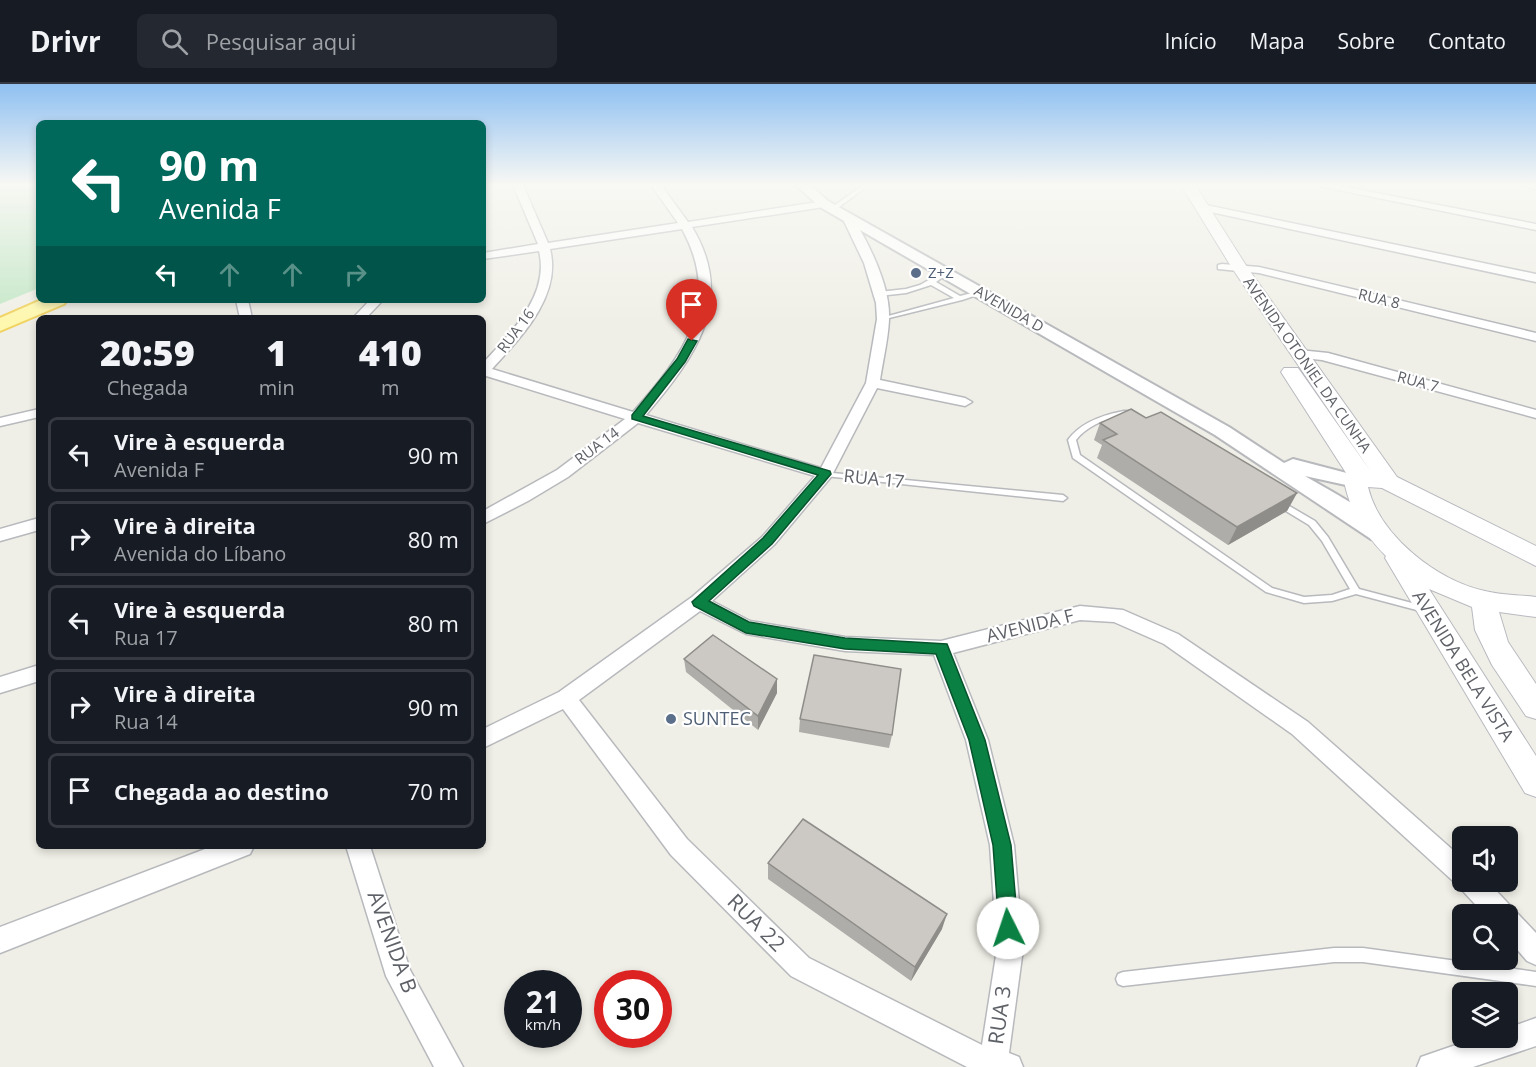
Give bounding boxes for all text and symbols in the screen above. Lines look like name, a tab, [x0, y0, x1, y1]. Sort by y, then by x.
search box	[137, 14, 557, 68]
text: Drivr	[30, 22, 101, 60]
icon: search	[158, 25, 191, 58]
text: Pesquisar aqui	[206, 26, 356, 56]
text: Início	[1164, 27, 1217, 55]
text: Mapa	[1250, 27, 1305, 55]
text: Sobre	[1338, 27, 1395, 55]
text: Contato	[1428, 27, 1506, 55]
text: 90 m	[159, 136, 259, 193]
icon: left	[60, 144, 138, 222]
text: Avenida F	[159, 190, 281, 227]
icon: left	[150, 258, 183, 291]
icon: ahead	[213, 258, 246, 291]
icon: ahead	[276, 258, 309, 291]
icon: right	[339, 258, 372, 291]
place label: Z+Z	[928, 262, 954, 282]
marker: Z+Z	[909, 266, 923, 280]
street label: AVENIDA OTONIEL DA CUNHA	[1239, 273, 1377, 457]
pin	[666, 279, 717, 341]
street label: AVENIDA D	[971, 280, 1048, 336]
street label: RUA 8	[1356, 283, 1402, 313]
icon: arrive	[675, 288, 708, 321]
street label: RUA 16	[492, 304, 538, 357]
text: 20:59	[100, 328, 195, 377]
text: 1	[266, 328, 287, 377]
text: 410	[359, 328, 422, 377]
street label: RUA 7	[1395, 366, 1441, 396]
text: Chegada	[107, 374, 188, 401]
text: min	[259, 374, 295, 401]
text: m	[381, 374, 400, 401]
street label: RUA 14	[570, 422, 623, 468]
text: Vire à esquerda	[114, 426, 285, 456]
icon: left	[63, 438, 96, 471]
text: 90 m	[408, 440, 459, 470]
text: Avenida F	[114, 456, 204, 483]
street label: RUA 17	[843, 463, 906, 493]
text: Vire à direita	[114, 510, 256, 540]
icon: right	[63, 522, 96, 555]
text: 80 m	[408, 524, 459, 554]
text: Avenida do Líbano	[114, 540, 286, 567]
street label: AVENIDA BELA VISTA	[1408, 585, 1520, 746]
text: Vire à esquerda	[114, 594, 285, 624]
street label: AVENIDA F	[984, 603, 1076, 647]
icon: left	[63, 606, 96, 639]
text: 80 m	[408, 608, 459, 638]
text: Rua 17	[114, 624, 178, 651]
text: Vire à direita	[114, 678, 256, 708]
icon: right	[63, 690, 96, 723]
text: 90 m	[408, 692, 459, 722]
place label: SUNTEC	[683, 706, 751, 730]
text: Rua 14	[114, 708, 178, 735]
marker: SUNTEC	[664, 712, 678, 726]
icon: arrive	[63, 774, 96, 807]
text: Chegada ao destino	[114, 776, 329, 806]
text: 70 m	[408, 776, 459, 806]
map controls	[1452, 826, 1518, 1048]
button: sound	[1452, 826, 1518, 892]
street label: AVENIDA B	[362, 887, 424, 997]
street label: RUA 22	[722, 887, 792, 957]
position arrow	[976, 896, 1040, 960]
button: search	[1452, 904, 1518, 970]
speed limit sign: 30	[594, 970, 672, 1048]
text: 21	[526, 981, 560, 1022]
button: layers	[1452, 982, 1518, 1048]
street label: RUA 3	[981, 984, 1017, 1046]
text: km/h	[525, 1014, 561, 1034]

